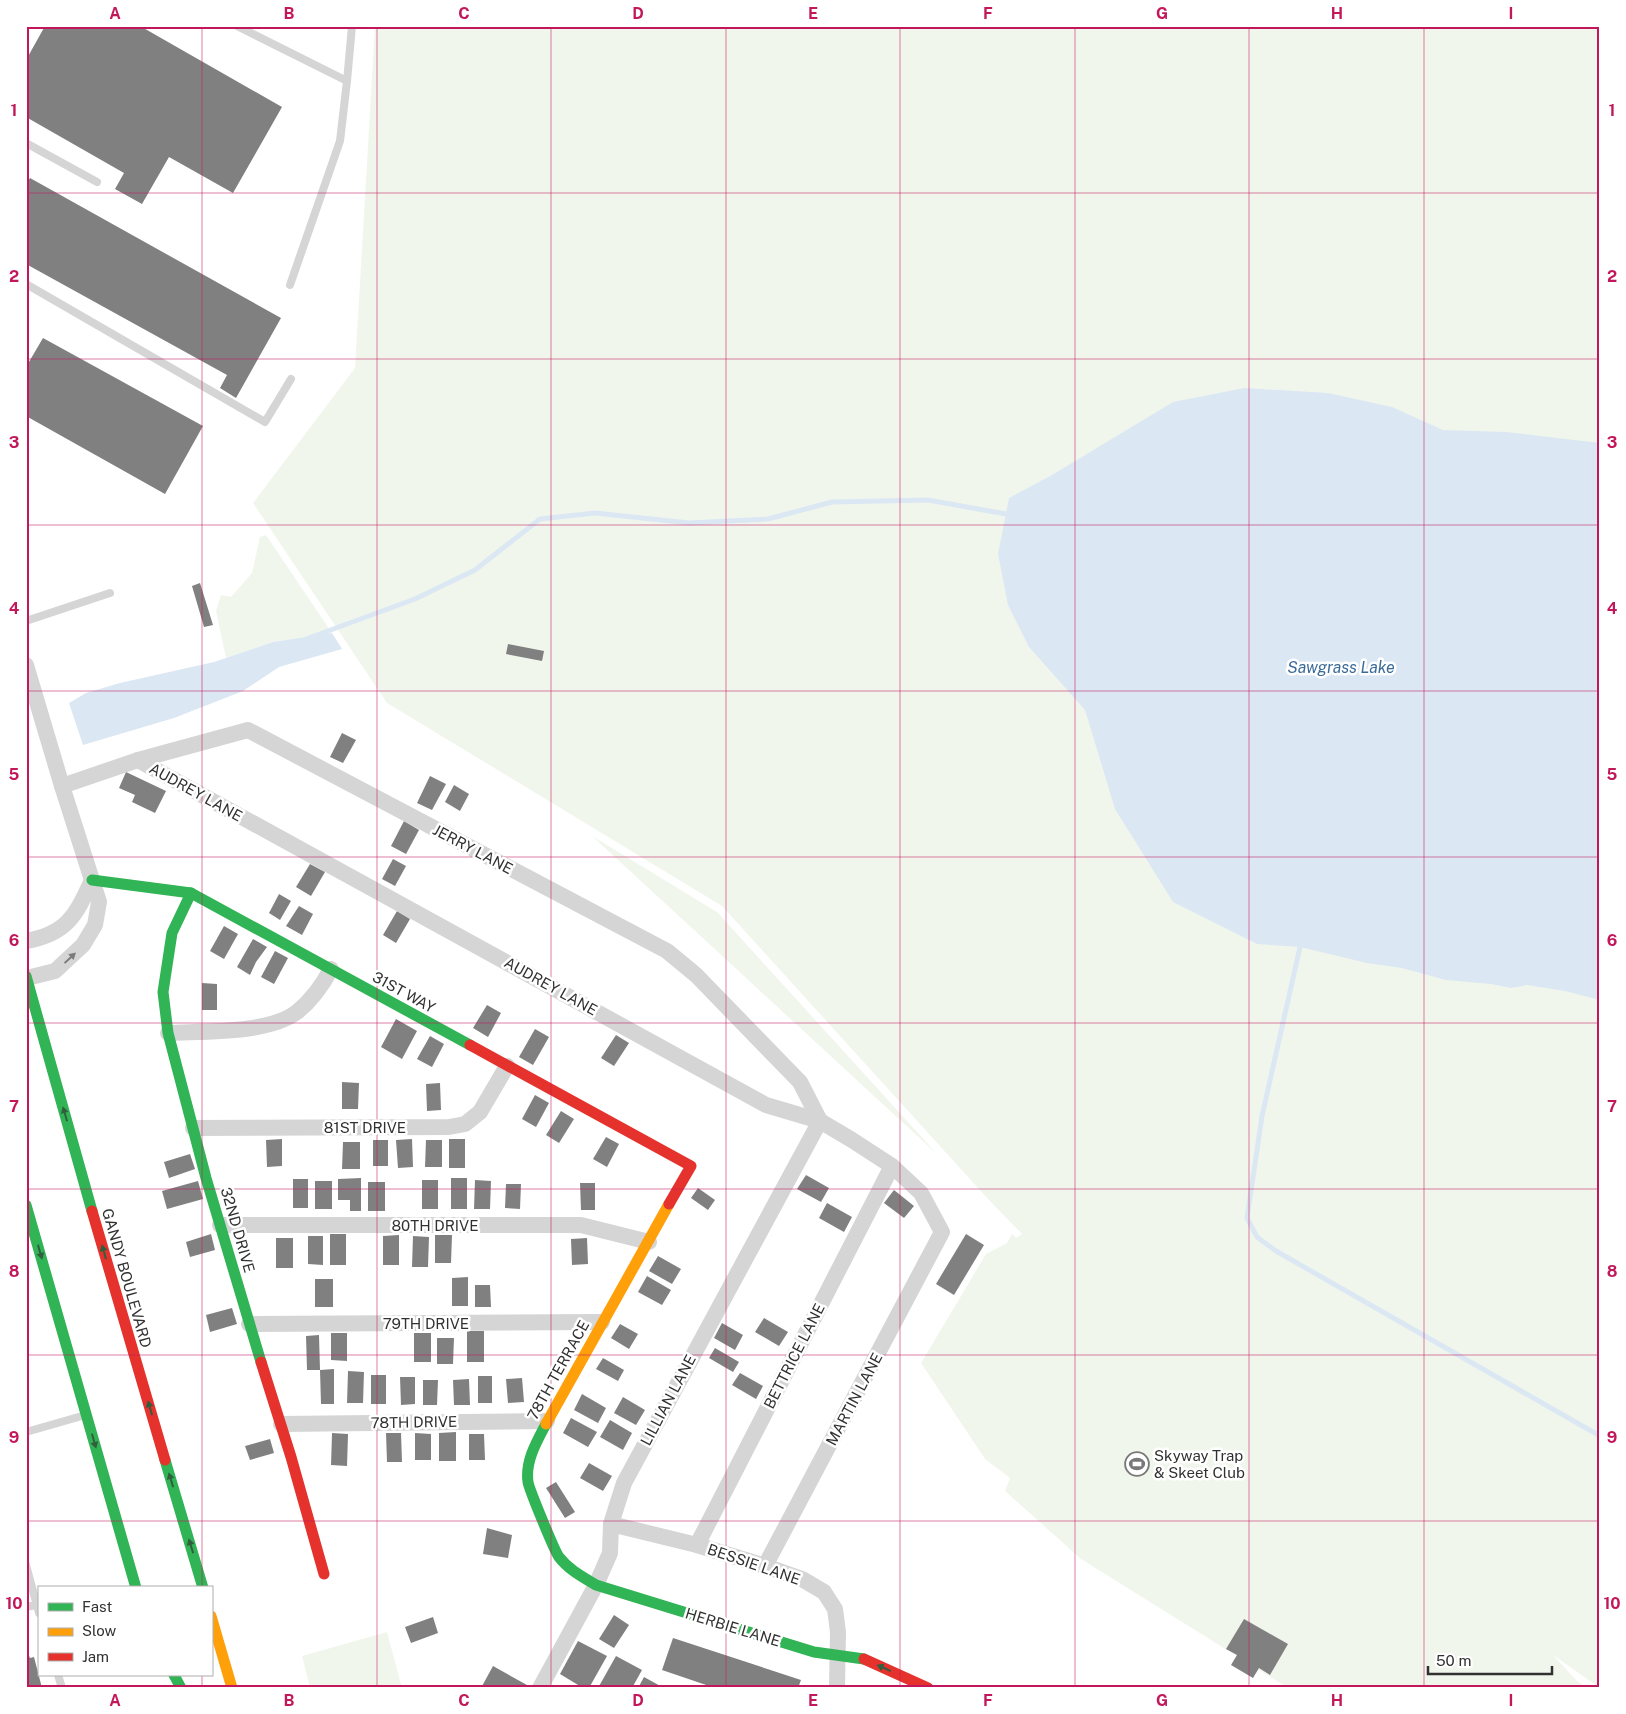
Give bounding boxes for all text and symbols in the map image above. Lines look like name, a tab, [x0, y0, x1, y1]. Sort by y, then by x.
text: A	[109, 4, 121, 23]
text: B	[284, 4, 295, 23]
text: C	[458, 4, 470, 23]
text: D	[632, 4, 644, 23]
text: E	[808, 4, 818, 23]
text: F	[983, 4, 993, 23]
text: G	[1156, 4, 1168, 23]
text: H	[1331, 4, 1343, 23]
text: I	[1509, 4, 1513, 23]
text: 1	[11, 101, 17, 120]
text: 1	[1609, 101, 1615, 120]
text: 2	[9, 267, 19, 286]
text: 2	[1607, 267, 1617, 286]
text: 3	[9, 433, 19, 452]
text: 3	[1607, 433, 1617, 452]
text: 4	[9, 599, 20, 618]
text: 4	[1607, 599, 1618, 618]
water label: Sawgrass Lake	[1287, 658, 1395, 677]
street label: AUDREY LANE	[147, 759, 245, 825]
text: 5	[9, 765, 20, 784]
text: 5	[1607, 765, 1618, 784]
street label: JERRY LANE	[430, 821, 516, 877]
text: 6	[9, 931, 19, 950]
text: 6	[1607, 931, 1617, 950]
one-way arrow	[63, 952, 75, 964]
street label: AUDREY LANE	[502, 953, 600, 1019]
street label: 31ST WAY	[370, 968, 438, 1016]
text: 7	[9, 1097, 19, 1116]
text: 7	[1607, 1097, 1617, 1116]
one-way arrow	[61, 1106, 69, 1121]
street label: 81ST DRIVE	[324, 1119, 406, 1136]
street label: 32ND DRIVE	[218, 1185, 258, 1275]
street label: GANDY BOULEVARD	[99, 1206, 155, 1350]
street label: 80TH DRIVE	[391, 1217, 479, 1234]
one-way arrow	[36, 1244, 44, 1259]
one-way arrow	[100, 1245, 108, 1260]
text: 8	[9, 1262, 20, 1281]
text: 8	[1607, 1262, 1618, 1281]
street label: BETTRICE LANE	[760, 1301, 828, 1411]
street label: 79TH DRIVE	[383, 1315, 469, 1332]
street label: 78TH TERRACE	[524, 1317, 592, 1423]
street label: MARTIN LANE	[823, 1350, 885, 1448]
street label: LILLIAN LANE	[637, 1352, 699, 1448]
one-way arrow	[145, 1401, 153, 1416]
street label: 78TH DRIVE	[371, 1413, 457, 1431]
text: 9	[9, 1428, 19, 1447]
text: 9	[1607, 1428, 1617, 1447]
one-way arrow	[91, 1434, 99, 1449]
place label: Skyway Trap & Skeet Club	[1154, 1447, 1245, 1481]
sports icon: Skyway Trap & Skeet Club	[1124, 1451, 1150, 1477]
one-way arrow	[166, 1472, 174, 1487]
one-way arrow	[186, 1539, 194, 1554]
street label: BESSIE LANE	[705, 1540, 803, 1588]
legend	[38, 1586, 212, 1676]
text: 10	[5, 1594, 23, 1613]
text: 10	[1603, 1594, 1621, 1613]
text: Fast	[82, 1598, 112, 1615]
street label: HERBIE LANE	[683, 1604, 783, 1650]
text: Slow	[82, 1622, 117, 1639]
scale bar	[1428, 1644, 1552, 1676]
text: Jam	[82, 1648, 109, 1665]
text: 50 m	[1436, 1652, 1471, 1669]
one-way arrow	[877, 1664, 891, 1672]
text: A	[109, 1691, 121, 1710]
text: B	[284, 1691, 295, 1710]
text: C	[458, 1691, 470, 1710]
text: D	[632, 1691, 644, 1710]
text: E	[808, 1691, 818, 1710]
text: F	[983, 1691, 993, 1710]
text: G	[1156, 1691, 1168, 1710]
text: H	[1331, 1691, 1343, 1710]
text: I	[1509, 1691, 1513, 1710]

